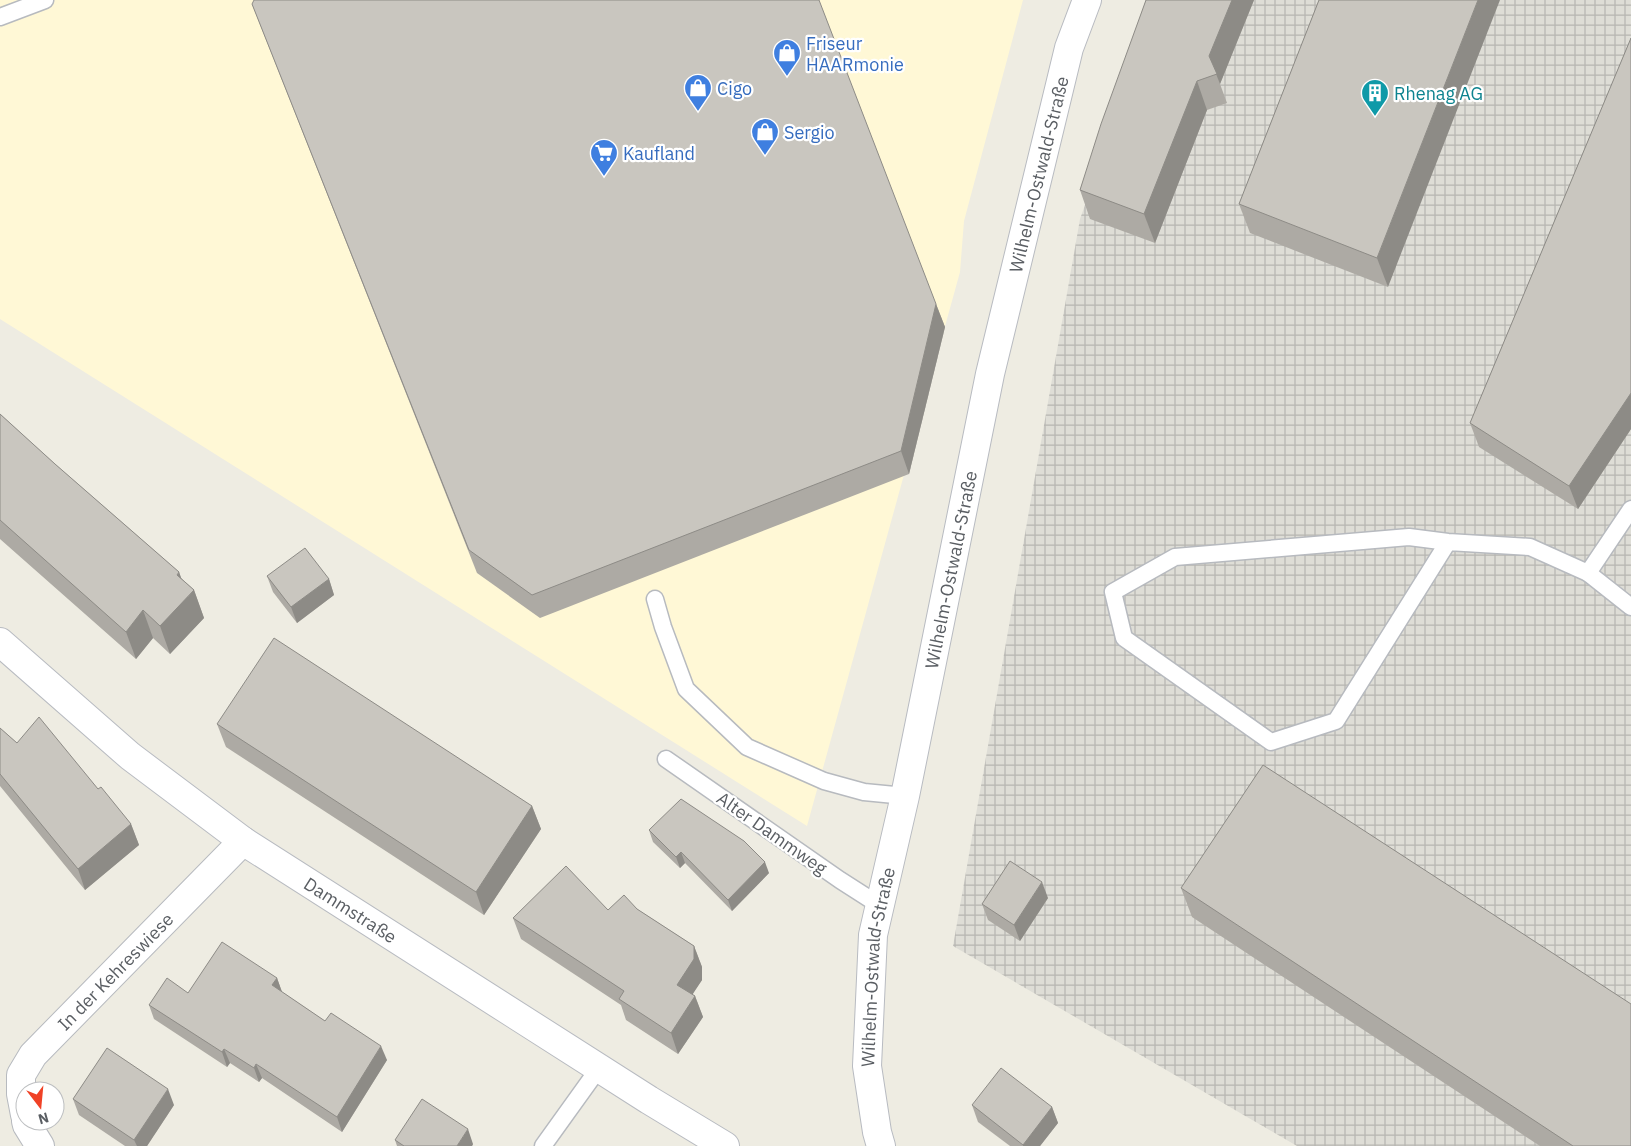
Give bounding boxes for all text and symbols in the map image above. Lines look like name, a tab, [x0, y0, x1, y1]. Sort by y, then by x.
place label: Friseur HAARmonie	[806, 32, 904, 76]
shop icon: Friseur HAARmonie	[772, 38, 802, 77]
shop icon: Cigo	[683, 73, 713, 112]
street label: Wilhelm-Ostwald-Straße	[1004, 74, 1073, 275]
place label: Cigo	[717, 77, 752, 100]
building icon: Rhenag AG	[1360, 78, 1390, 117]
place label: Rhenag AG	[1394, 82, 1483, 105]
shop icon: Sergio	[750, 117, 780, 156]
place label: Sergio	[784, 121, 835, 144]
supermarket icon: Kaufland	[589, 138, 619, 177]
place label: Kaufland	[623, 142, 695, 165]
street label: Wilhelm-Ostwald-Straße	[919, 469, 982, 671]
street label: Alter Dammweg	[712, 786, 832, 880]
street label: Wilhelm-Ostwald-Straße	[855, 865, 900, 1067]
street label: Dammstraße	[300, 872, 401, 948]
street label: In der Kehreswiese	[52, 908, 178, 1035]
north arrow	[15, 1081, 65, 1131]
text: N	[36, 1108, 51, 1129]

